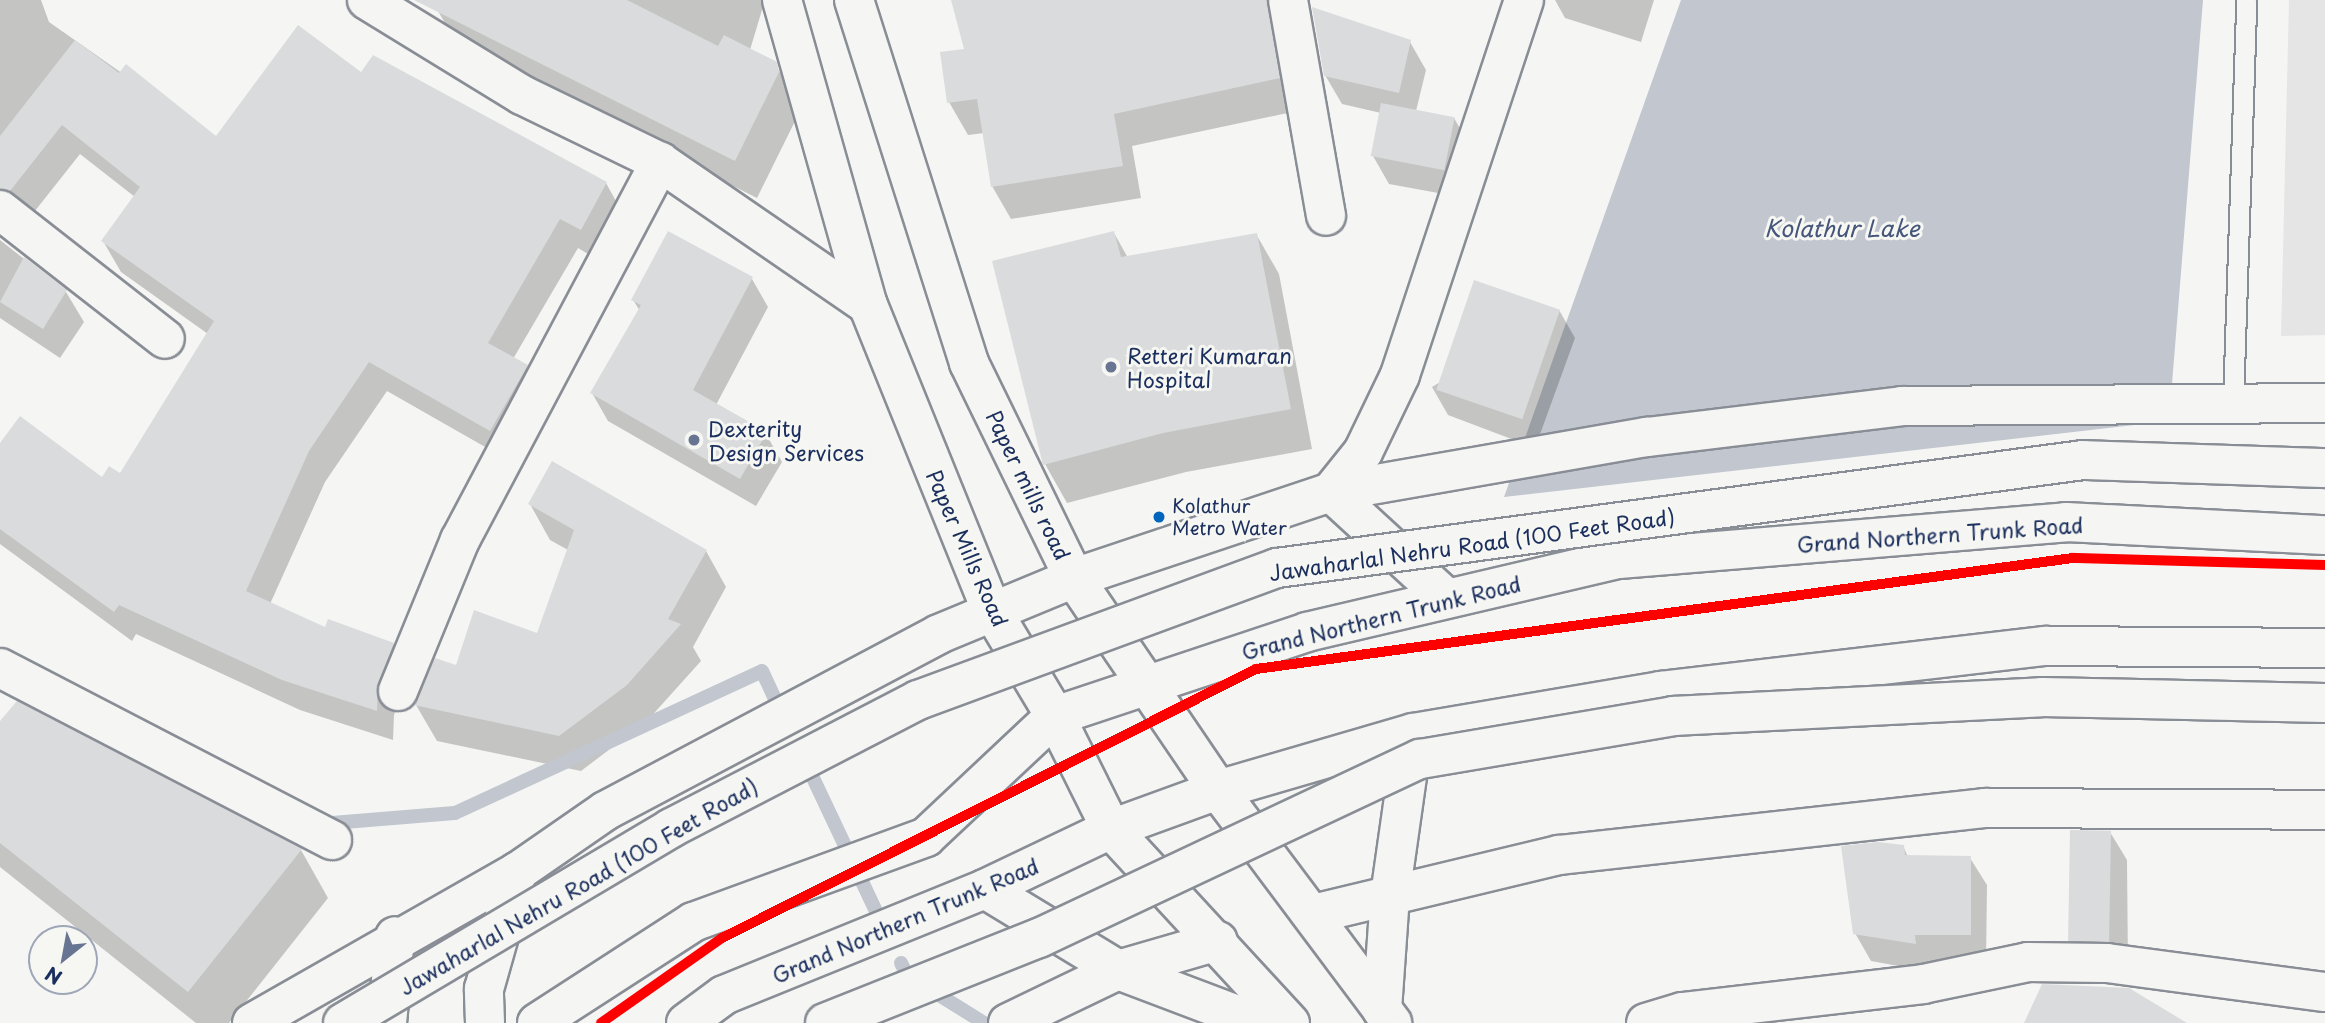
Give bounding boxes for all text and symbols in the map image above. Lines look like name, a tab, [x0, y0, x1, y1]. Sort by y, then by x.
water label: Kolathur Lake	[1764, 214, 1920, 242]
place label: Retteri Kumaran Hospital	[1127, 342, 1293, 392]
marker: Retteri Kumaran Hospital	[1101, 357, 1121, 377]
street label: Paper mills road	[982, 406, 1076, 564]
place label: Dexterity Design Services	[708, 415, 864, 465]
marker: Dexterity Design Services	[686, 432, 702, 448]
street label: Paper Mills Road	[922, 466, 1014, 630]
place label: Kolathur Metro Water	[1172, 495, 1290, 539]
street label: Jawaharlal Nehru Road (100 Feet Road)	[1266, 503, 1678, 585]
marker: Kolathur Metro Water	[1152, 510, 1166, 524]
street label: Grand Northern Trunk Road	[1795, 511, 2085, 557]
street label: Grand Northern Trunk Road	[1237, 570, 1525, 664]
street label: Jawaharlal Nehru Road (100 Feet Road)	[393, 772, 763, 1000]
street label: Grand Northern Trunk Road	[767, 852, 1043, 988]
north arrow	[28, 925, 98, 995]
text: N	[40, 960, 67, 992]

